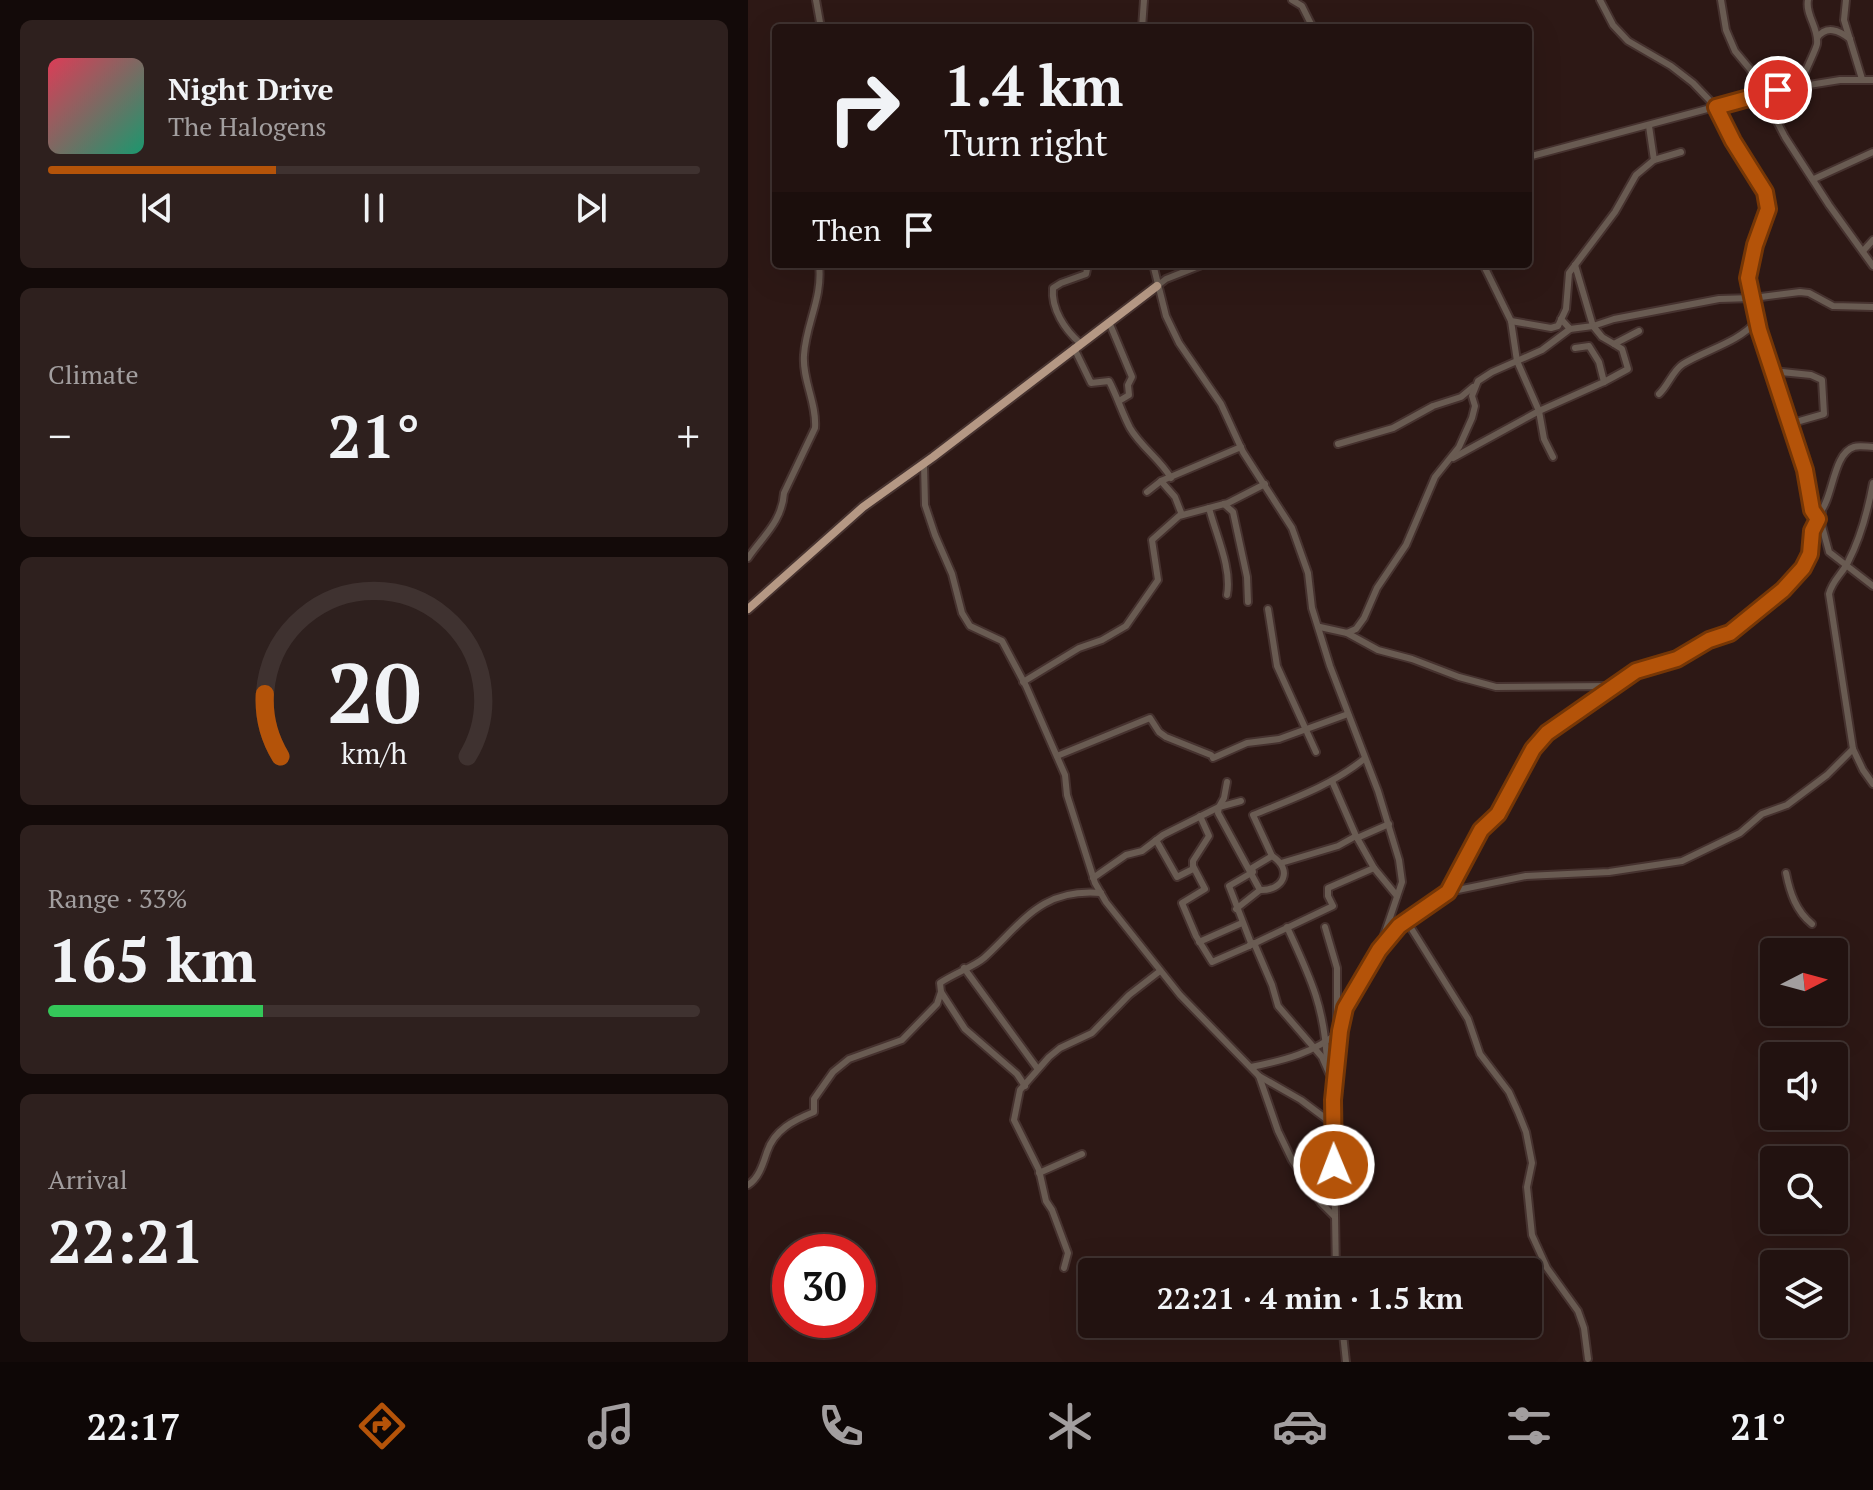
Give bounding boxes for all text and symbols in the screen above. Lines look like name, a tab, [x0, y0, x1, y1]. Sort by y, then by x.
text: 1.4 km	[944, 48, 1123, 122]
icon: right	[812, 56, 916, 160]
pin	[1744, 56, 1812, 124]
icon: arrive	[1756, 68, 1800, 112]
text: Night Drive	[168, 69, 334, 109]
text: The Halogens	[168, 109, 326, 143]
text: Turn right	[944, 119, 1108, 166]
icon: previous	[135, 186, 179, 230]
icon: pause	[352, 186, 396, 230]
icon: next	[569, 186, 613, 230]
icon: arrive	[897, 208, 941, 252]
text: Then	[812, 210, 881, 250]
text: Climate	[48, 357, 139, 391]
text: 21°	[328, 396, 420, 475]
text: −	[48, 406, 71, 465]
text: +	[677, 406, 700, 465]
text: 20	[327, 637, 421, 747]
text: km/h	[341, 734, 407, 772]
text: Range · 33%	[48, 881, 187, 915]
text: 165 km	[48, 920, 256, 999]
north arrow	[1760, 938, 1848, 1026]
map controls	[1760, 938, 1848, 1338]
button: sound	[1760, 1042, 1848, 1130]
position arrow	[1292, 1123, 1376, 1207]
button: search	[1760, 1146, 1848, 1234]
text: Arrival	[48, 1162, 128, 1196]
text: 22:21	[48, 1201, 204, 1280]
speed limit sign: 30	[772, 1234, 876, 1338]
button: layers	[1760, 1250, 1848, 1338]
text: 22:21 · 4 min · 1.5 km	[1157, 1278, 1463, 1318]
icon: directions	[354, 1398, 410, 1454]
icon: music	[583, 1398, 639, 1454]
icon: phone	[813, 1398, 869, 1454]
icon: climate	[1042, 1398, 1098, 1454]
icon: car	[1272, 1398, 1328, 1454]
icon: filters	[1501, 1398, 1557, 1454]
text: 22:17	[87, 1403, 180, 1450]
text: 21°	[1731, 1403, 1786, 1450]

